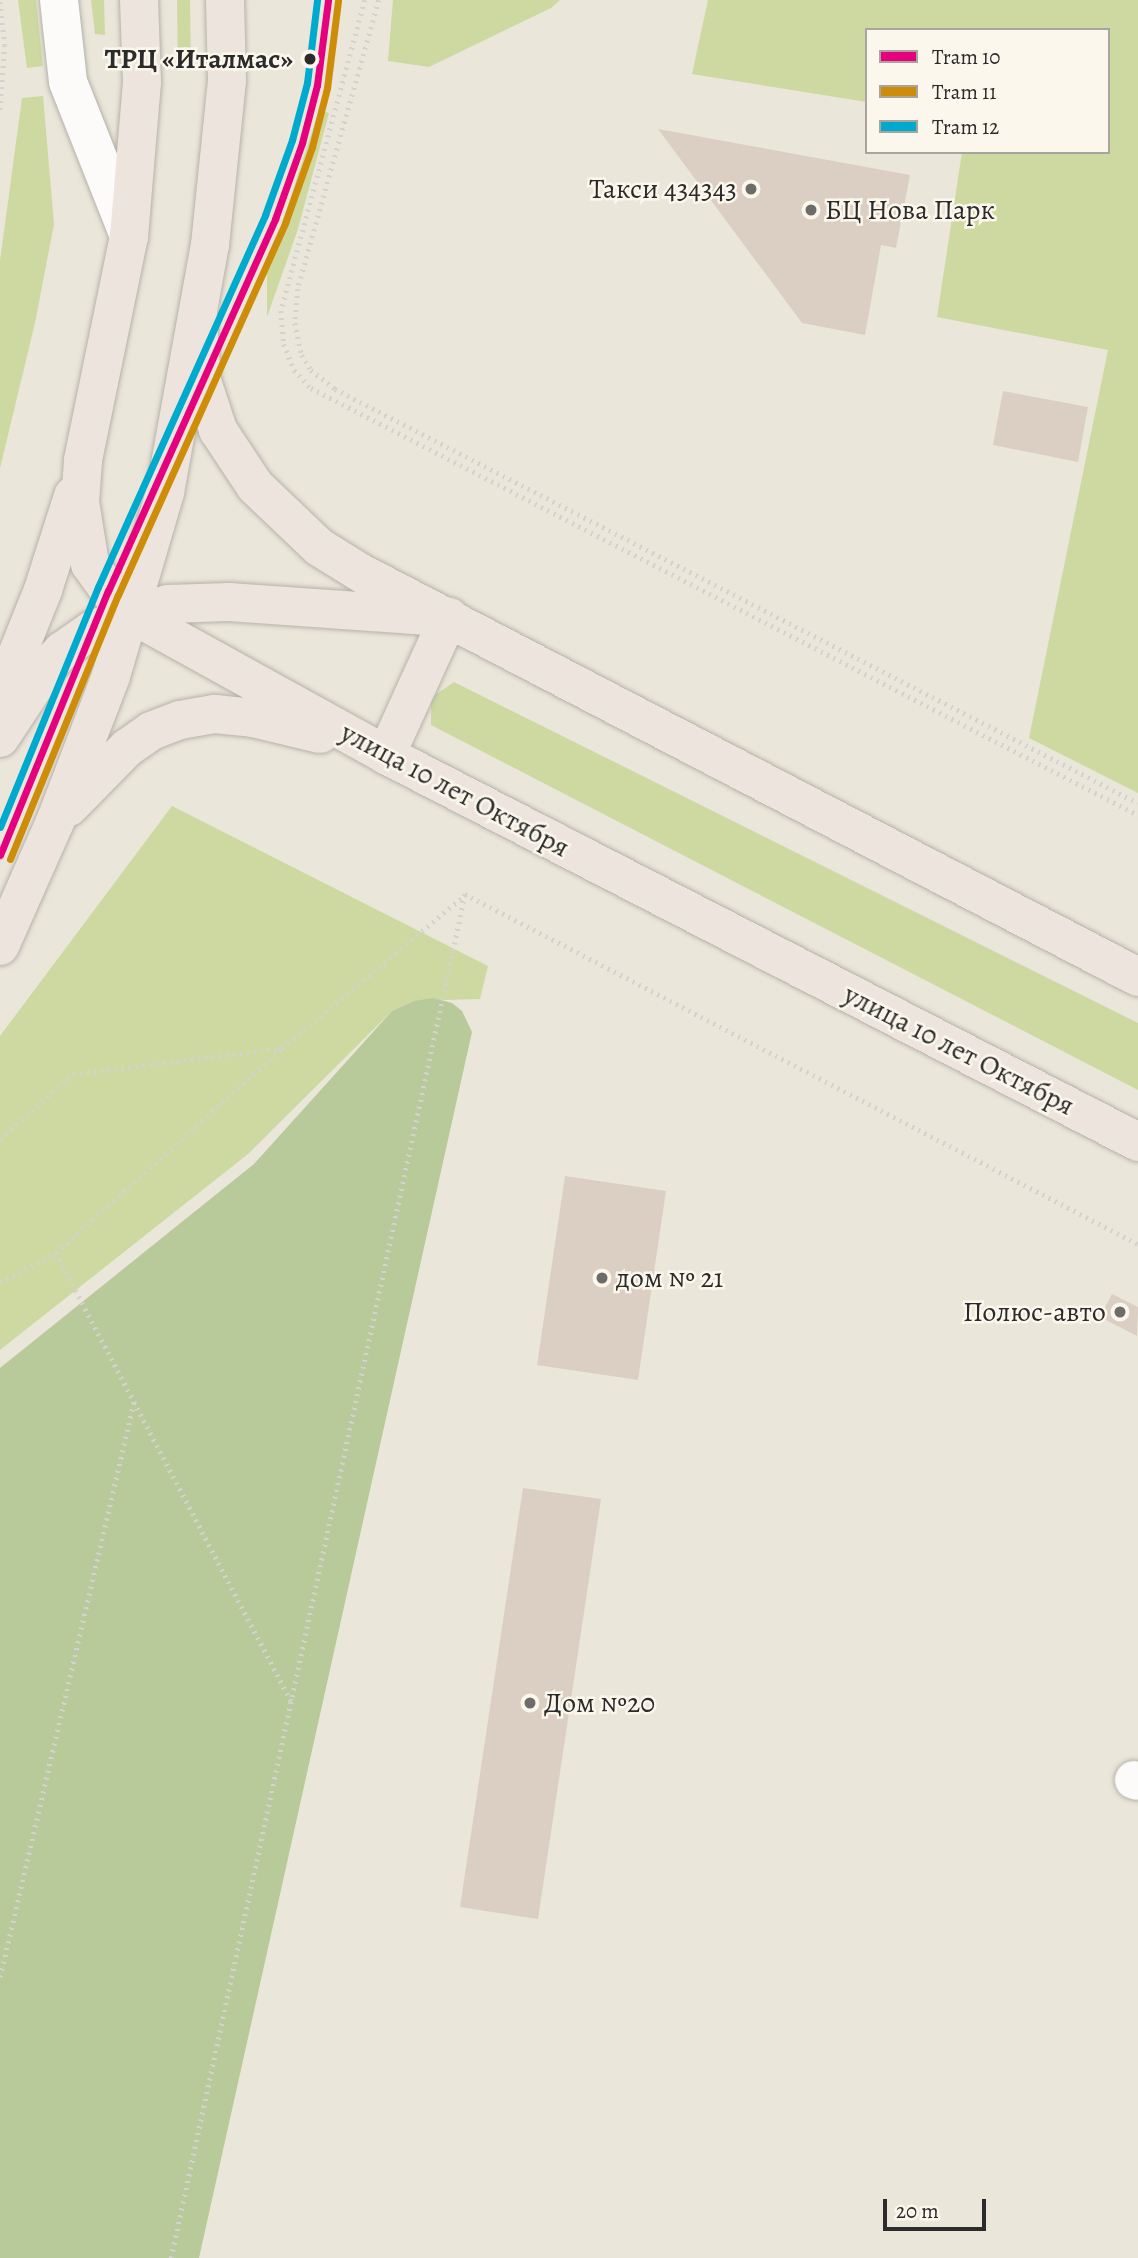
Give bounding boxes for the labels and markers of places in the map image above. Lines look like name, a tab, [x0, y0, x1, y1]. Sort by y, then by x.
place label: ТРЦ «Италмас»	[105, 42, 293, 76]
marker: ТРЦ «Италмас»	[299, 48, 321, 70]
place label: Такси 434343	[589, 172, 737, 206]
marker: Такси 434343	[743, 181, 759, 197]
place label: БЦ Нова Парк	[825, 193, 995, 227]
marker: БЦ Нова Парк	[803, 202, 819, 218]
place label: дом № 21	[616, 1261, 723, 1295]
marker: дом № 21	[594, 1270, 610, 1286]
place label: Полюс-авто	[963, 1295, 1106, 1329]
marker: Полюс-авто	[1112, 1304, 1128, 1320]
place label: Дом №20	[544, 1686, 655, 1720]
marker: Дом №20	[522, 1695, 538, 1711]

